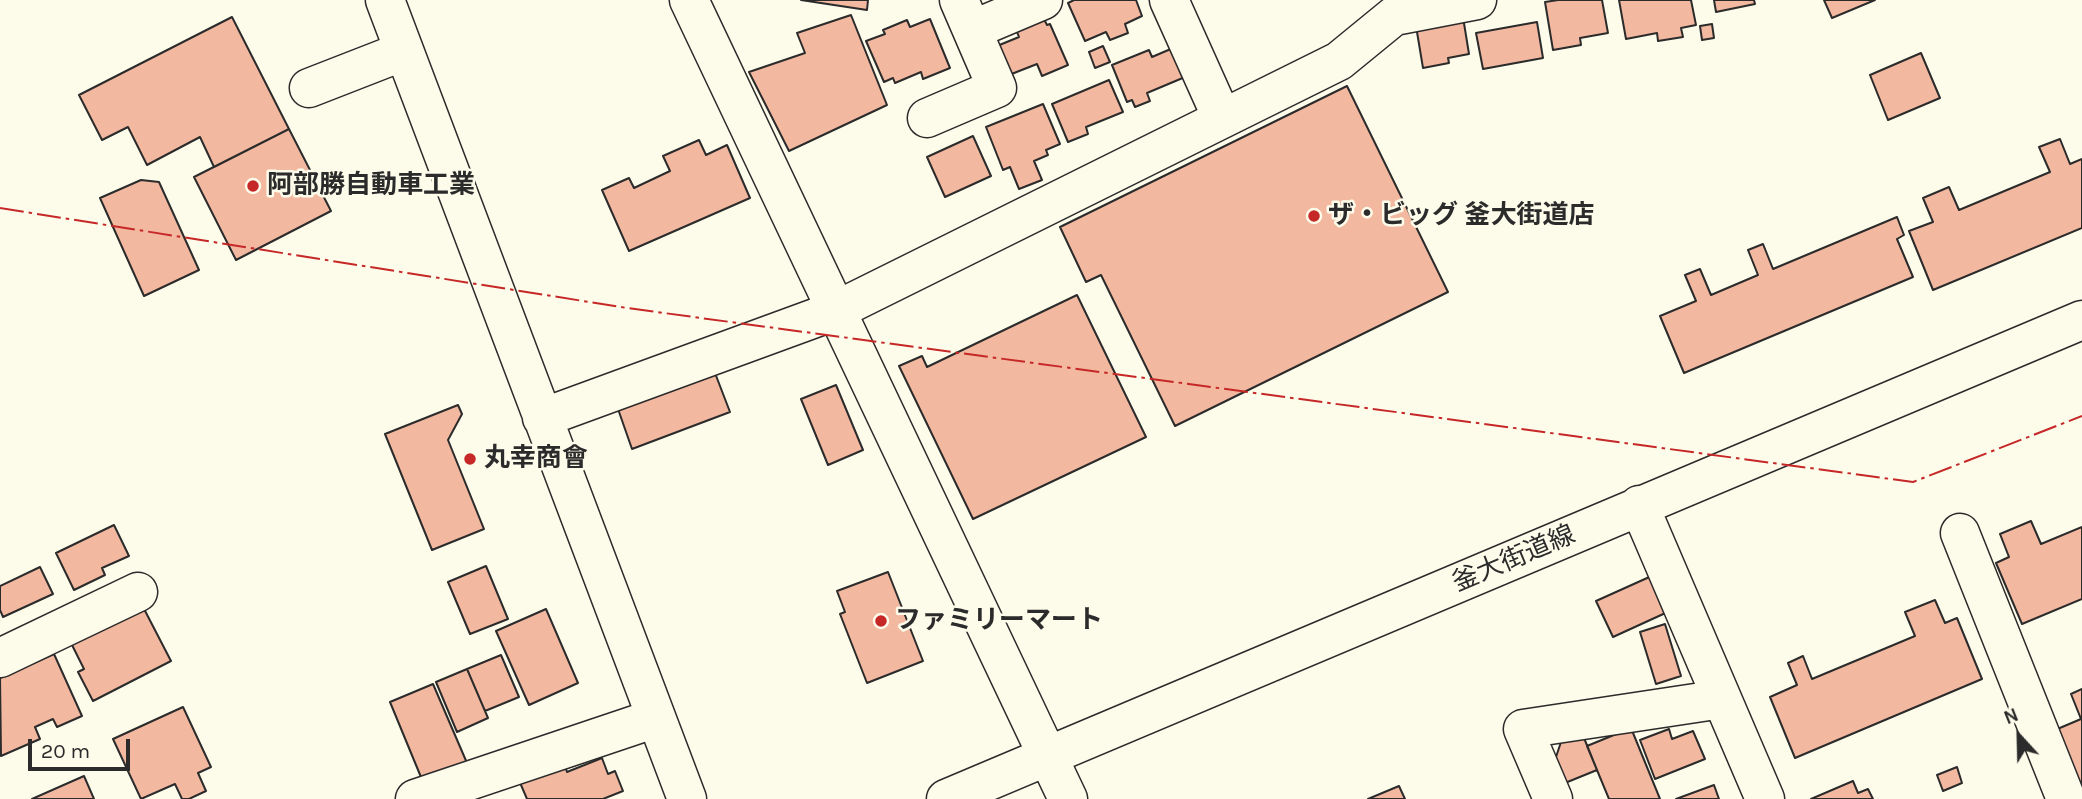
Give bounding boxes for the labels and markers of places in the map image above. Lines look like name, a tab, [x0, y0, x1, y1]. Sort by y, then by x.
place label: 阿部勝自動車工業	[267, 170, 475, 202]
marker: 阿部勝自動車工業	[245, 178, 261, 194]
place label: ザ・ビッグ 釜大街道店	[1328, 200, 1595, 232]
marker: ザ・ビッグ 釜大街道店	[1306, 208, 1322, 224]
place label: 丸幸商會	[484, 443, 588, 475]
marker: 丸幸商會	[462, 451, 478, 467]
place label: ファミリーマート	[895, 605, 1103, 637]
marker: ファミリーマート	[873, 613, 889, 629]

